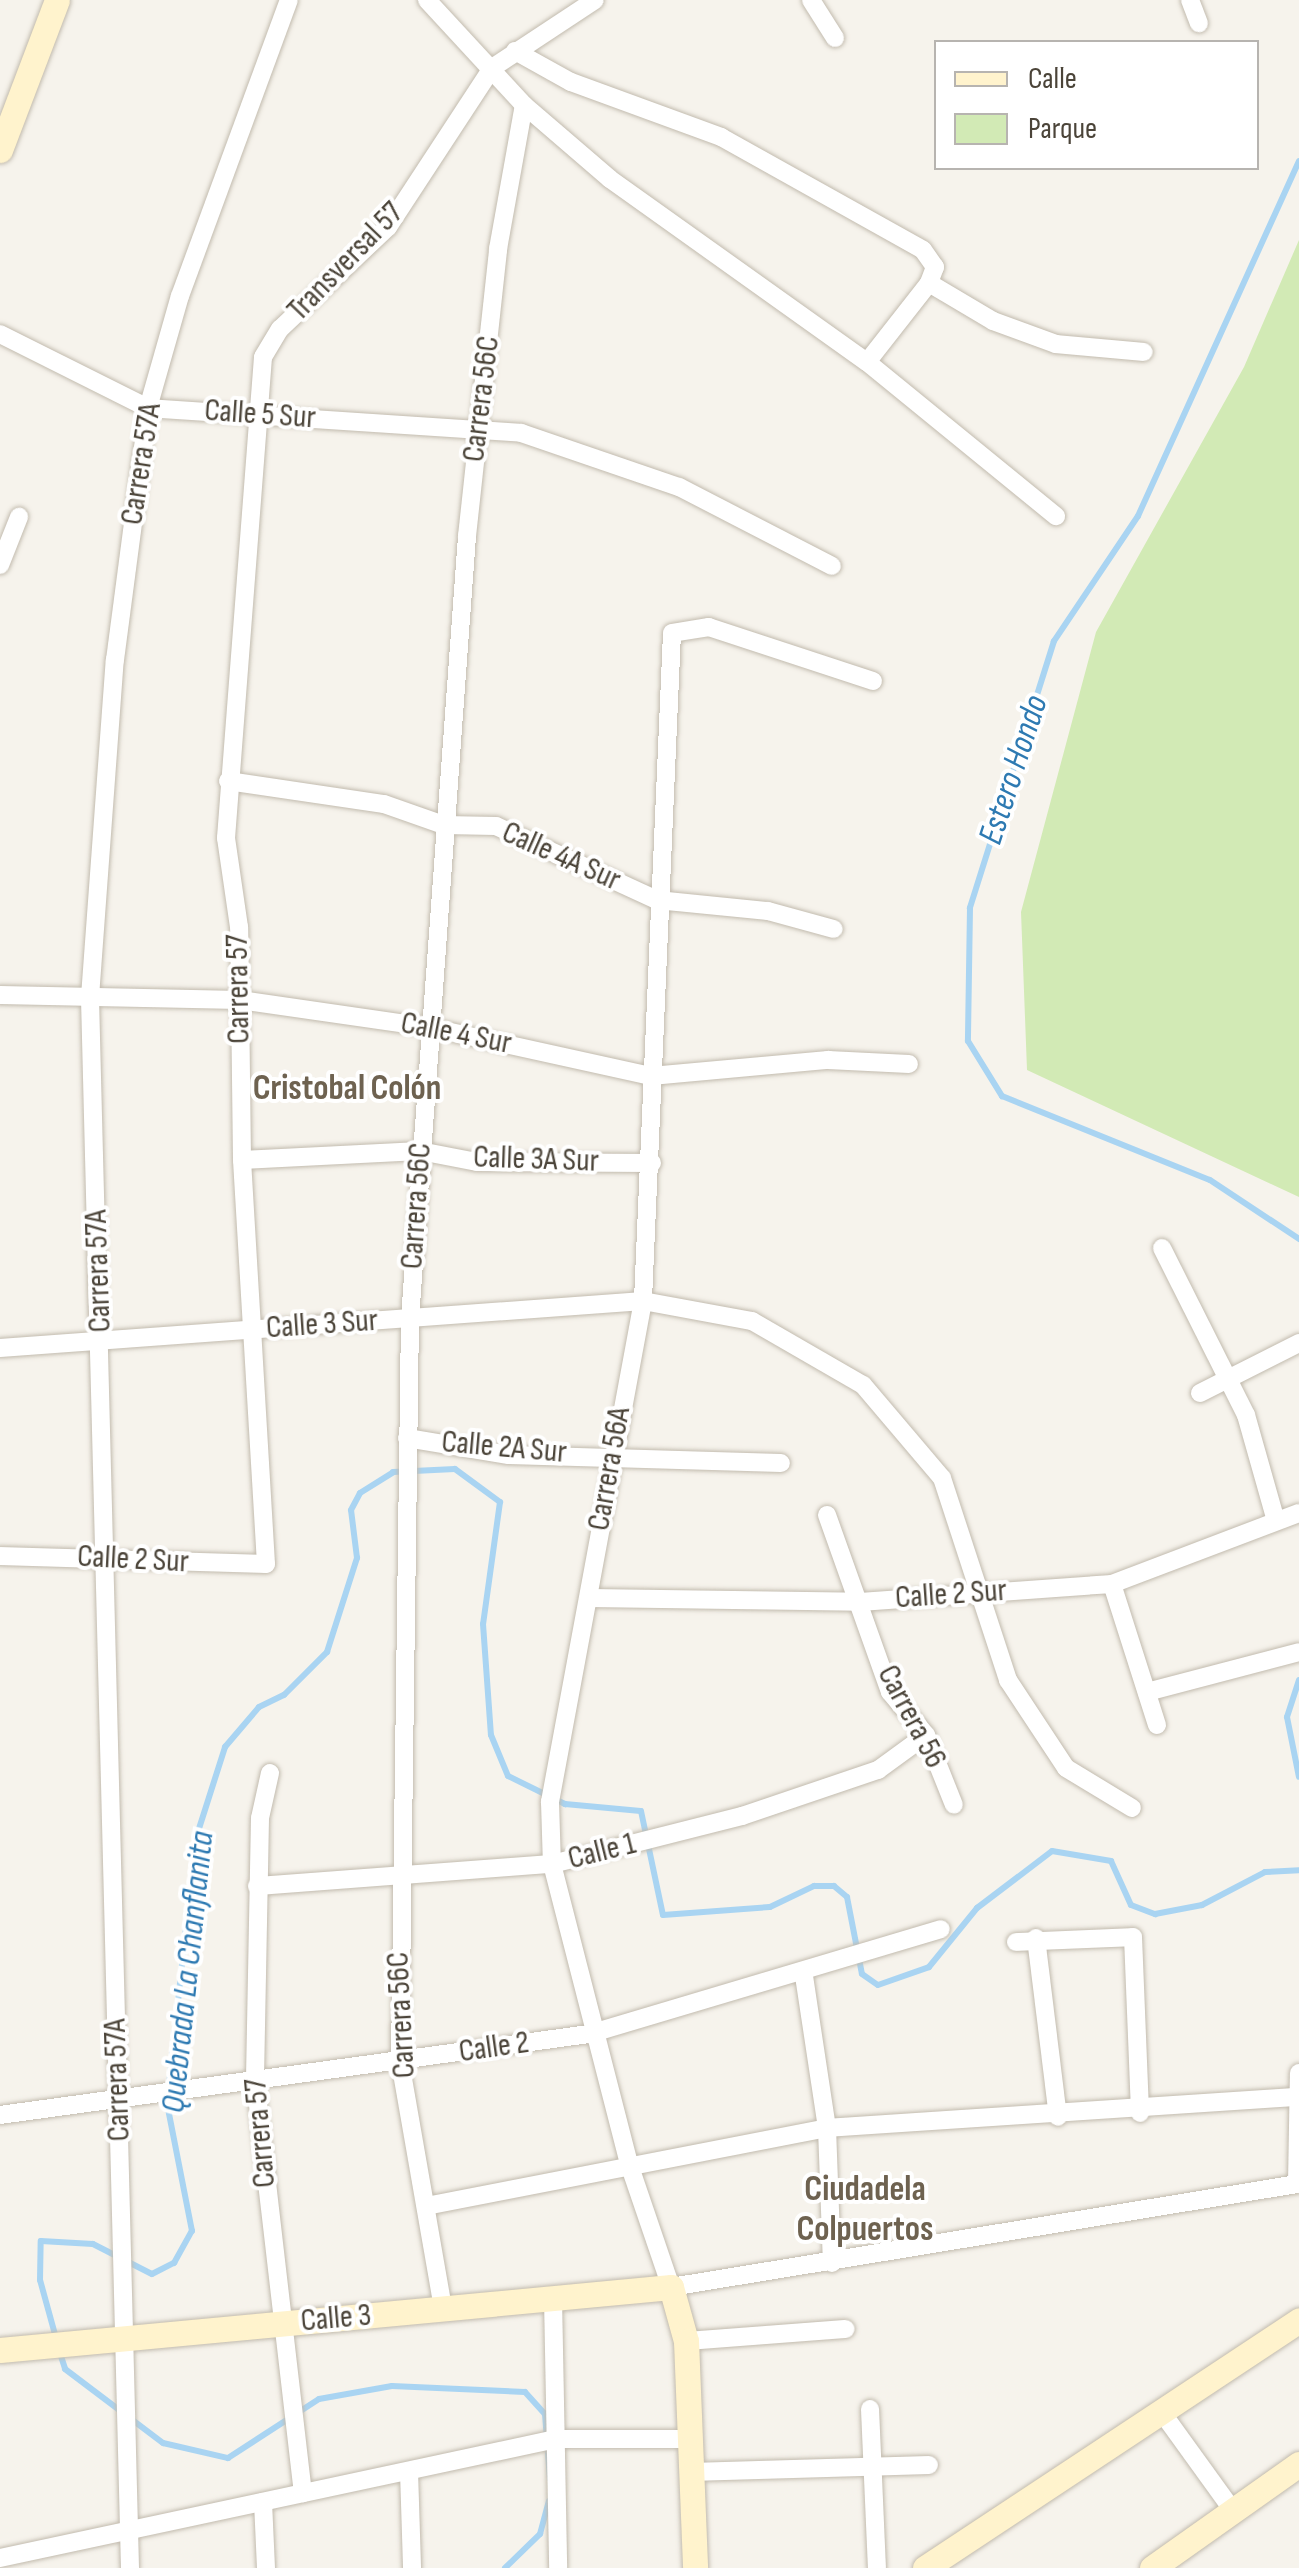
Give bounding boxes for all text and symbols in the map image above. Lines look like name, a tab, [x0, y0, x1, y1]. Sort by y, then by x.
legend	[934, 40, 1259, 170]
text: Calle	[1028, 61, 1077, 97]
text: Parque	[1028, 111, 1097, 147]
street label: Transversal 57	[280, 194, 412, 330]
street label: Carrera 56C	[455, 334, 509, 464]
street label: Calle 5 Sur	[203, 392, 317, 438]
street label: Carrera 57A	[113, 400, 171, 528]
water label: Estero Hondo	[970, 690, 1058, 850]
street label: Calle 4A Sur	[496, 814, 626, 900]
street label: Carrera 57	[219, 934, 259, 1044]
street label: Calle 4 Sur	[397, 1004, 515, 1064]
district label: Cristobal Colón	[253, 1068, 441, 1110]
street label: Calle 3A Sur	[473, 1139, 599, 1181]
street label: Carrera 56C	[393, 1142, 441, 1270]
street label: Carrera 57A	[78, 1209, 120, 1333]
street label: Calle 3 Sur	[265, 1302, 379, 1348]
street label: Carrera 56A	[580, 1404, 640, 1534]
street label: Calle 2A Sur	[440, 1423, 568, 1473]
street label: Calle 2 Sur	[76, 1538, 190, 1582]
street label: Calle 2 Sur	[894, 1572, 1008, 1618]
street label: Carrera 56	[868, 1659, 954, 1775]
street label: Calle 1	[564, 1825, 640, 1879]
water label: Quebrada La Chanflanita	[152, 1829, 224, 2115]
street label: Carrera 56C	[380, 1951, 424, 2079]
street label: Carrera 57A	[97, 2018, 139, 2142]
street label: Calle 2	[457, 2024, 531, 2072]
street label: Carrera 57	[237, 2077, 285, 2189]
district label: Ciudadela Colpuertos	[797, 2169, 933, 2251]
street label: Calle 3	[299, 2297, 373, 2341]

